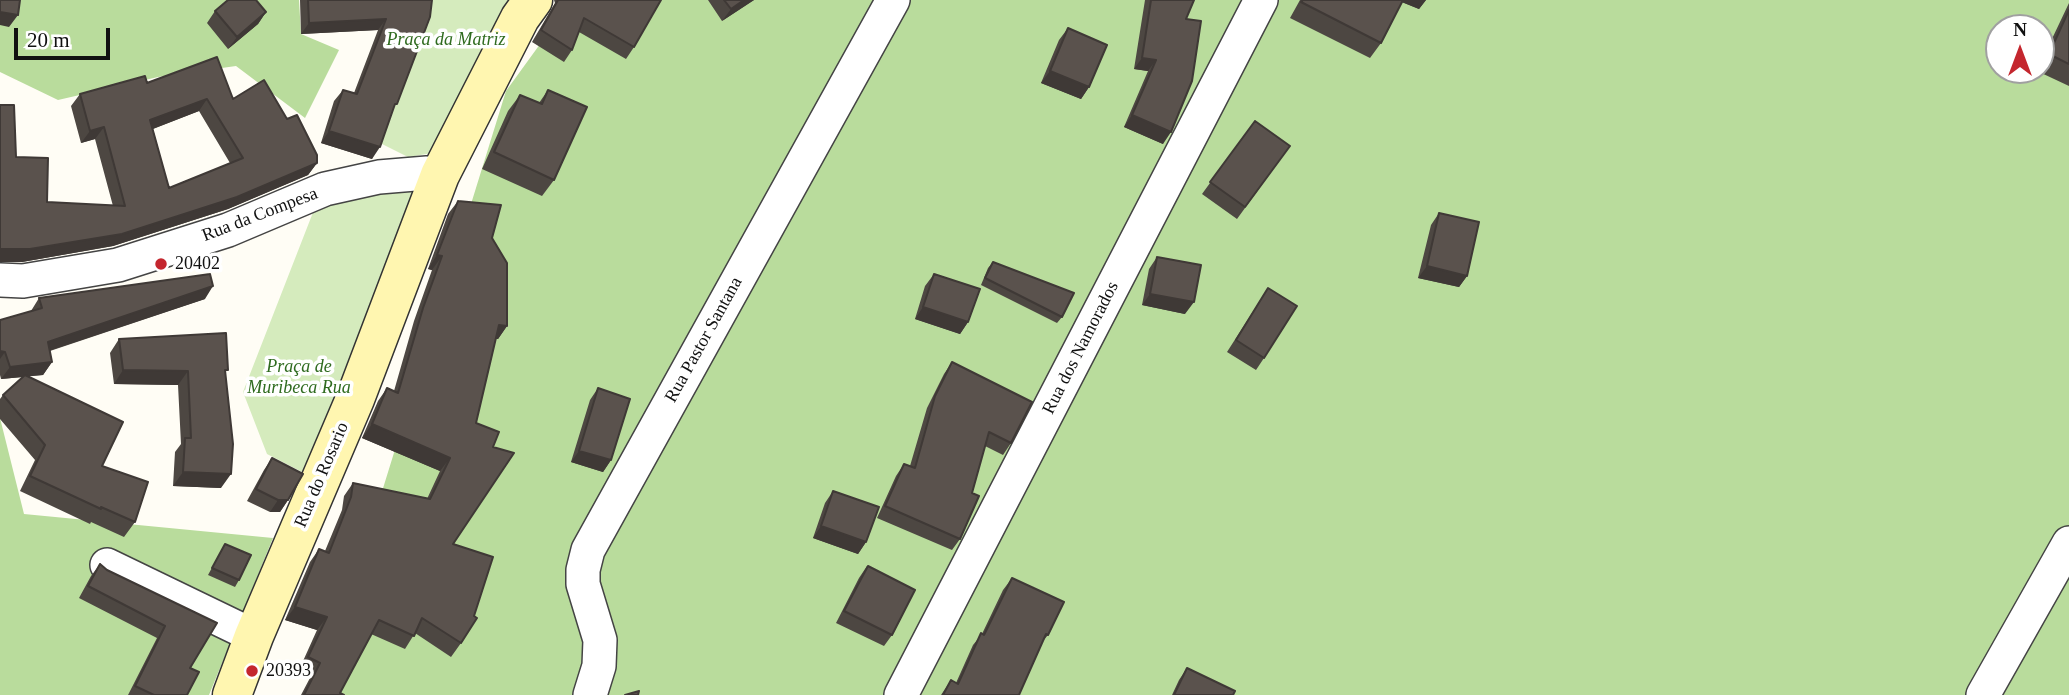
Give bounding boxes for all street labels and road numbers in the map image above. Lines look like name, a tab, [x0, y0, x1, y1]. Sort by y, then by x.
street label: Rua da Compesa	[199, 183, 321, 247]
street label: Rua Pastor Santana	[661, 274, 747, 406]
street label: Rua dos Namorados	[1038, 278, 1124, 418]
street label: Rua do Rosario	[290, 419, 354, 531]

